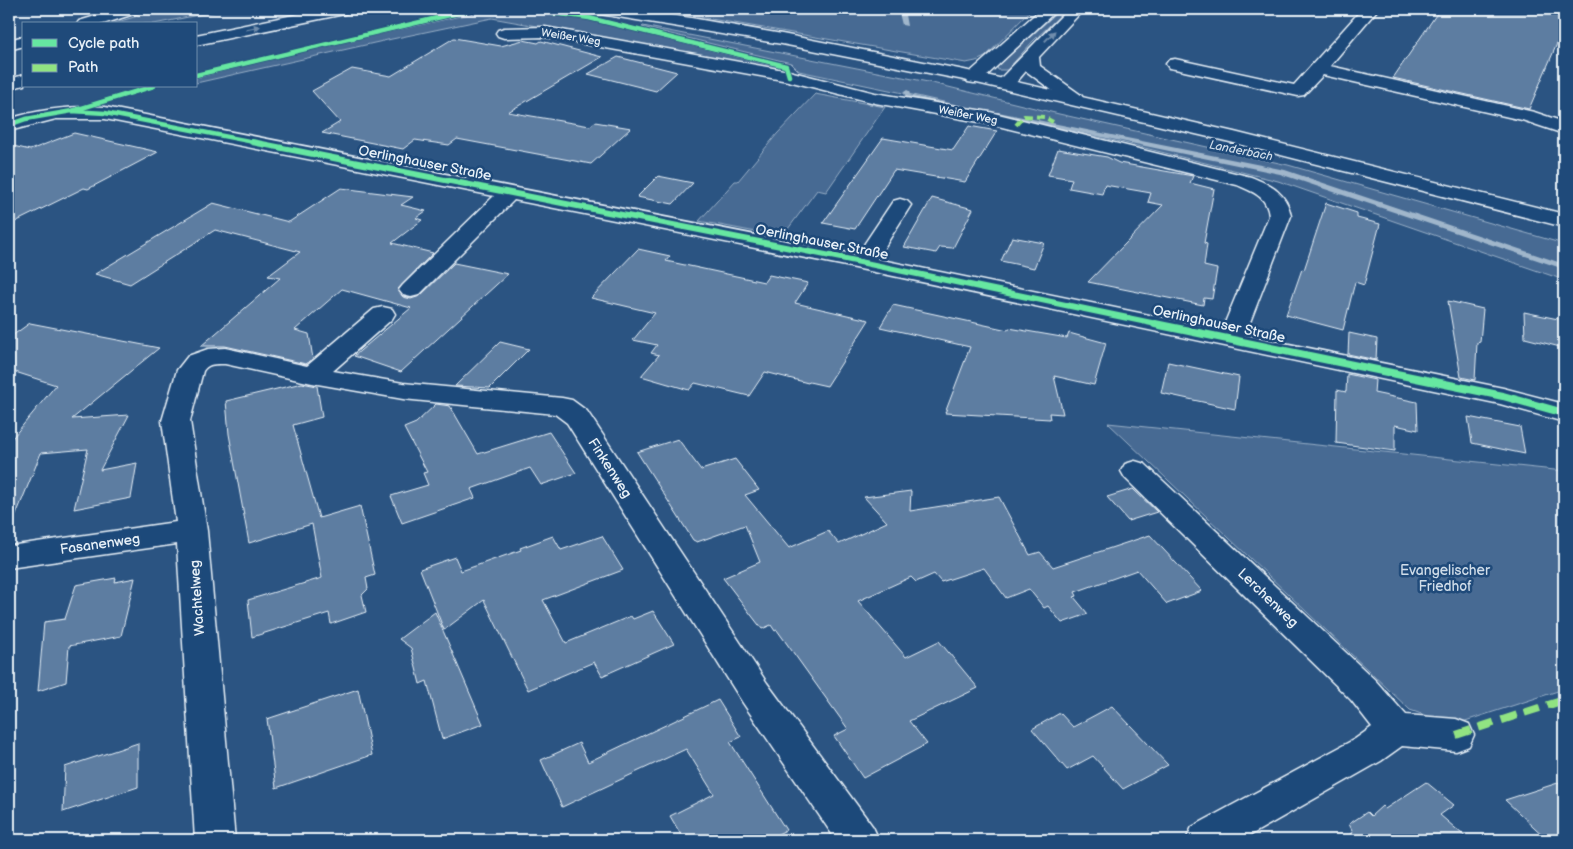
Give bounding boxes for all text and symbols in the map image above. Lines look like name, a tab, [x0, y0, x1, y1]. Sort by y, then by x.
legend	[22, 22, 198, 88]
one-way arrow	[245, 24, 260, 32]
street label: Weißer Weg	[540, 26, 602, 48]
one-way arrow	[1044, 30, 1056, 42]
text: Cycle path	[68, 34, 139, 53]
text: Path	[68, 58, 98, 77]
street label: Weißer Weg	[937, 103, 999, 127]
water label: Landerbach	[1208, 137, 1274, 165]
street label: Oerlinghauser Straße	[357, 142, 493, 184]
street label: Oerlinghauser Straße	[754, 221, 890, 263]
street label: Oerlinghauser Straße	[1151, 302, 1287, 346]
street label: Finkenweg	[584, 435, 636, 501]
street label: Fasanenweg	[59, 530, 141, 558]
street label: Wachtelweg	[186, 559, 208, 637]
park label: Evangelischer Friedhof	[1400, 562, 1491, 595]
street label: Lerchenweg	[1234, 565, 1302, 631]

